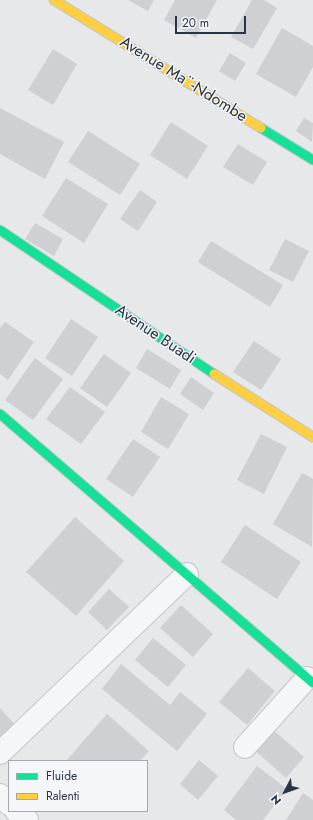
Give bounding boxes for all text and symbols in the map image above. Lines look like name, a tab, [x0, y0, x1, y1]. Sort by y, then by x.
scale bar	[177, 8, 248, 34]
text: 20 m	[182, 14, 209, 32]
street label: Avenue Ma¨-Ndombe	[116, 33, 250, 127]
street label: Avenue Buadi	[111, 301, 199, 369]
legend	[8, 760, 148, 812]
text: Fluide	[46, 767, 77, 785]
north arrow	[265, 772, 305, 812]
text: Ralenti	[46, 787, 80, 805]
text: N	[267, 791, 285, 808]

